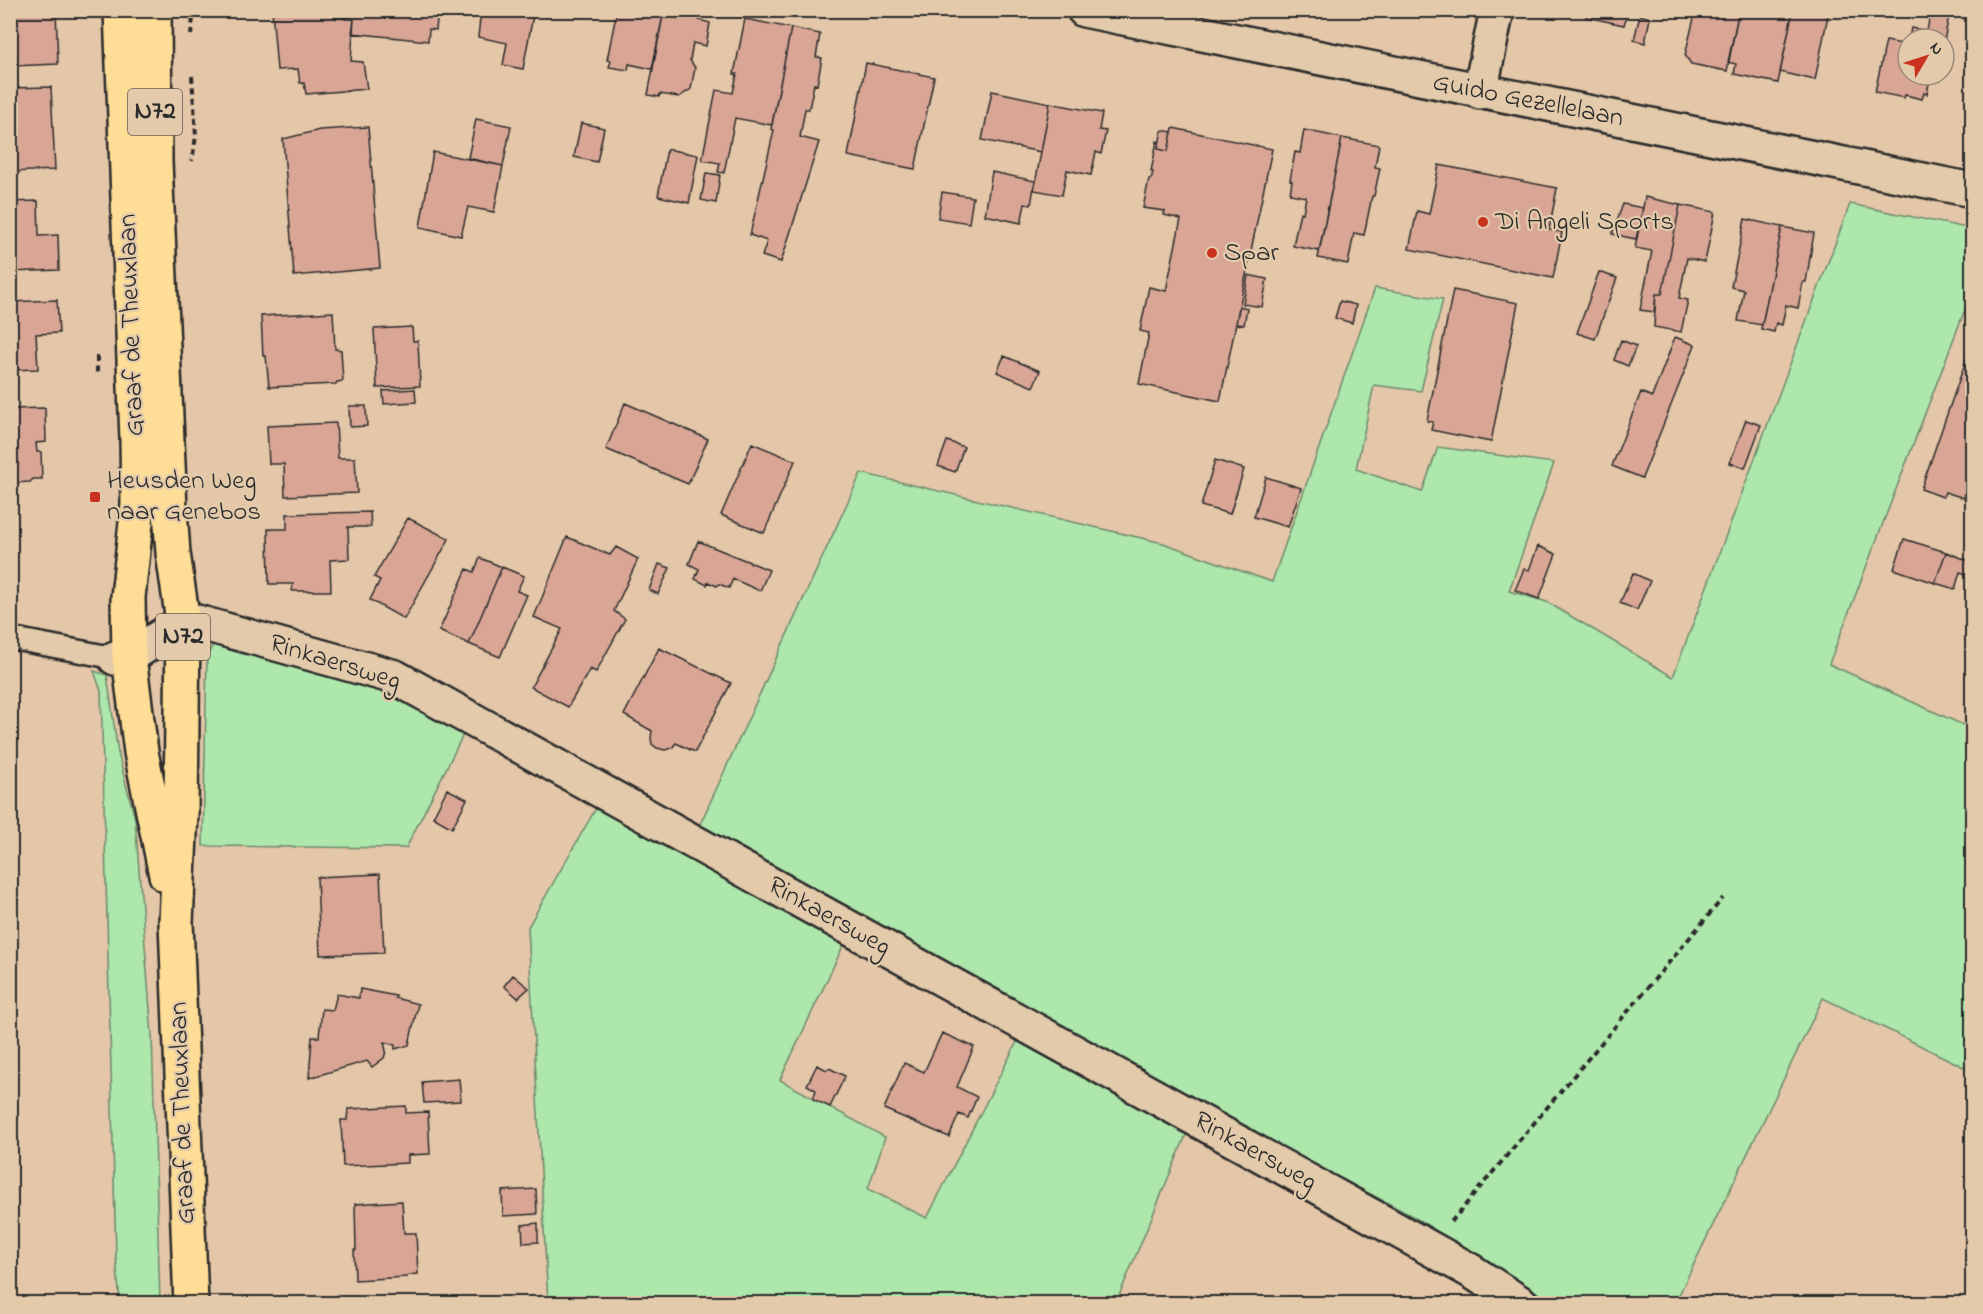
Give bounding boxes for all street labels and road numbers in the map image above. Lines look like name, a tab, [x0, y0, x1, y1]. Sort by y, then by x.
street label: Guido Gezellelaan	[1429, 63, 1627, 139]
road number: N72	[128, 89, 182, 135]
street label: Graaf de Theuxlaan	[109, 213, 155, 437]
road number: N72	[156, 614, 210, 660]
street label: Rinkaersweg	[264, 625, 406, 701]
street label: Rinkaersweg	[760, 867, 898, 967]
street label: Graaf de Theuxlaan	[160, 1001, 206, 1225]
street label: Rinkaersweg	[1186, 1102, 1324, 1202]

